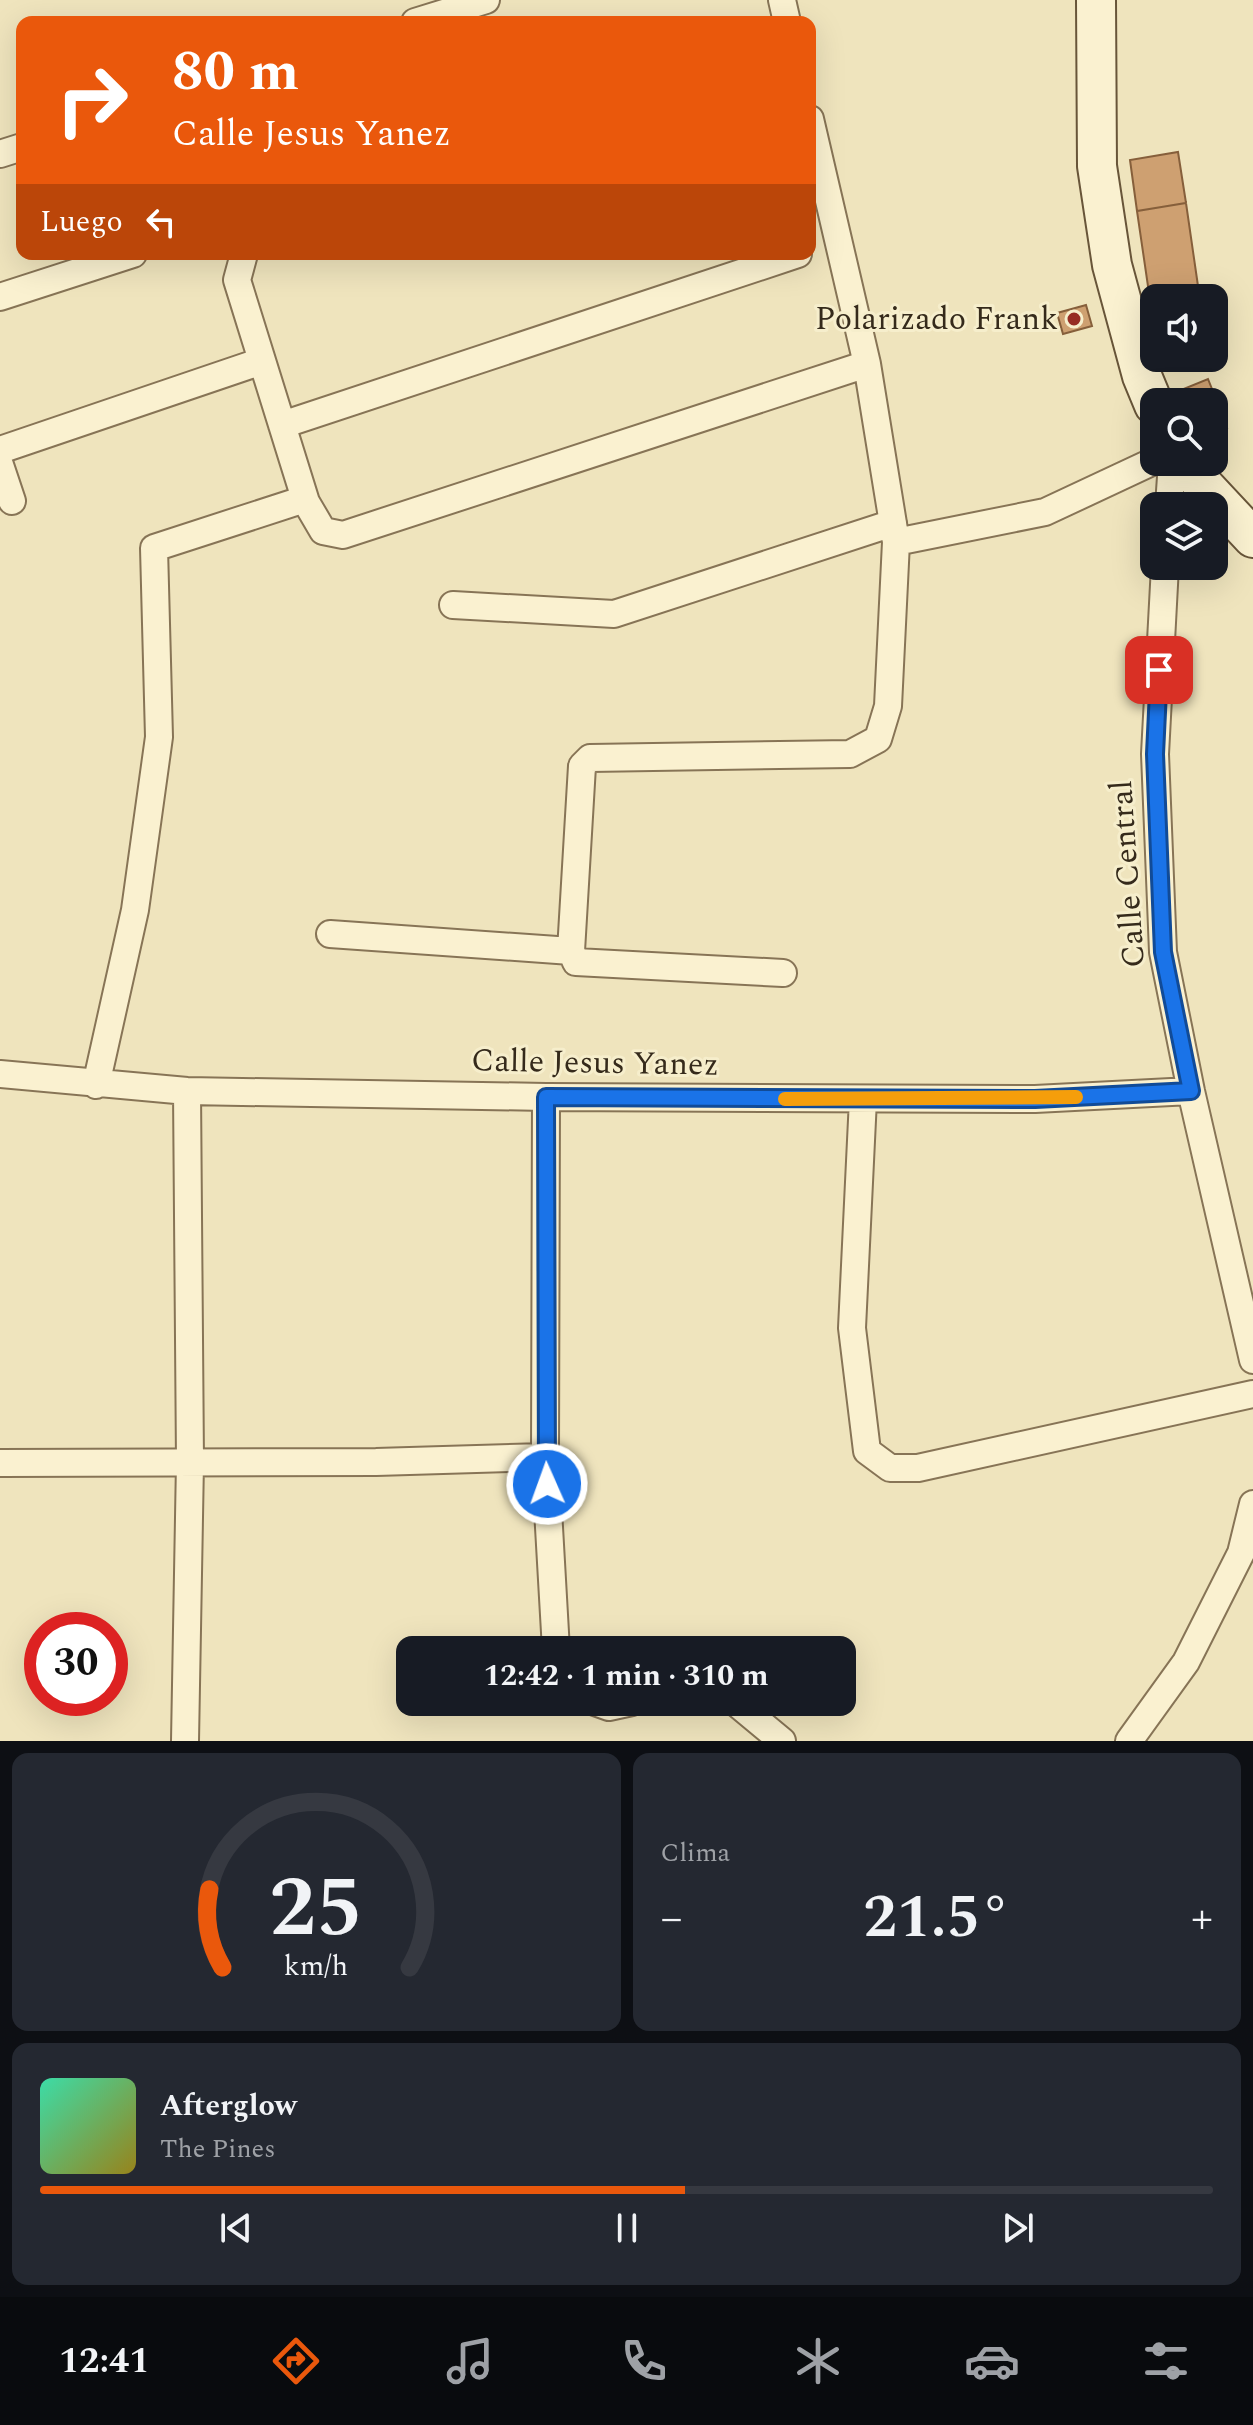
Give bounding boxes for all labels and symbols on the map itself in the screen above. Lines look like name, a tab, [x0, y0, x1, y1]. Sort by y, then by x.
place label: Polarizado Frank	[815, 295, 1058, 344]
marker: Polarizado Frank	[1065, 310, 1083, 328]
pin	[1125, 636, 1193, 704]
street label: Calle Central	[1097, 779, 1159, 969]
street label: Calle Jesus Yanez	[471, 1036, 719, 1090]
position arrow	[505, 1442, 589, 1526]
speed limit sign: 30	[24, 1612, 128, 1716]

